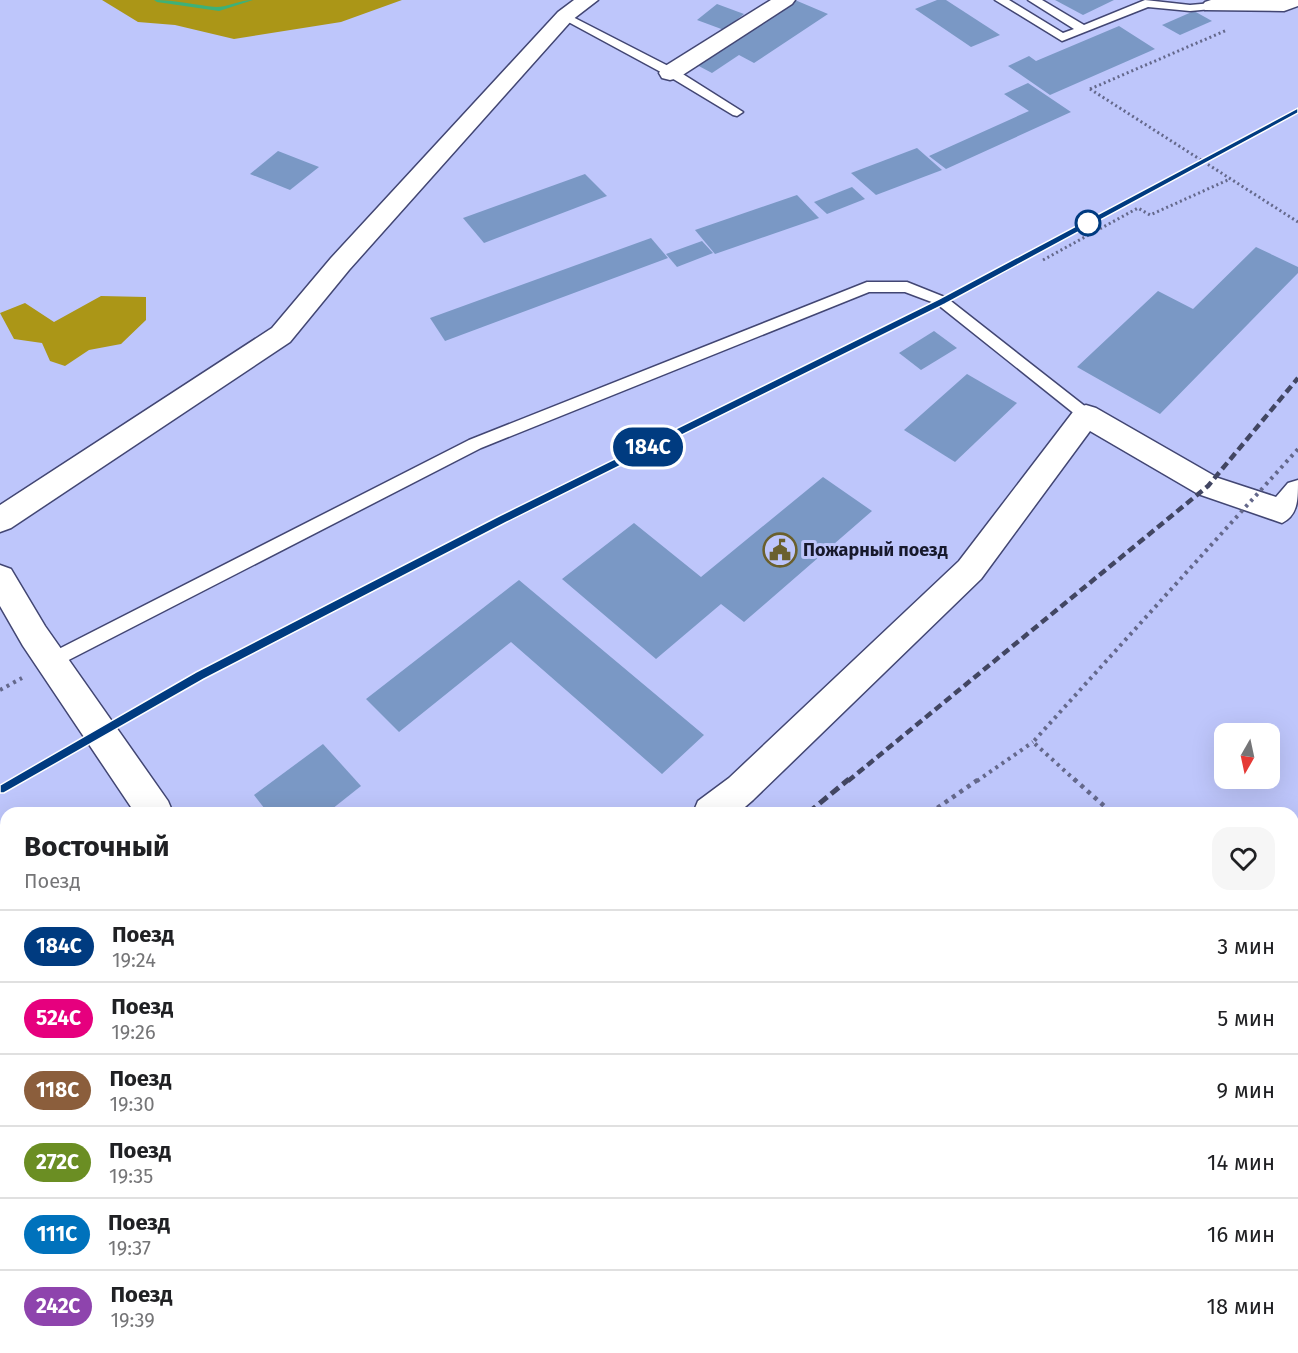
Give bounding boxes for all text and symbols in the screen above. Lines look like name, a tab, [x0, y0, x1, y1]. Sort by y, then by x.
unlabelled marker	[1075, 210, 1101, 236]
line badge: 184С	[606, 428, 690, 466]
text: 184С	[625, 434, 671, 460]
public building icon: Пожарный поезд	[762, 532, 798, 568]
place label: Пожарный поезд	[803, 539, 948, 561]
north arrow	[1214, 723, 1280, 789]
map controls	[1214, 723, 1280, 789]
button: heart	[1212, 827, 1275, 890]
text: Восточный	[24, 830, 170, 863]
text: Поезд	[24, 869, 81, 893]
text: Поезд	[112, 921, 174, 948]
text: 184С	[36, 933, 82, 959]
text: 3 мин	[1217, 933, 1275, 960]
text: 19:24	[112, 948, 156, 972]
text: Поезд	[111, 993, 173, 1020]
text: 524С	[36, 1005, 81, 1031]
text: 5 мин	[1217, 1005, 1275, 1032]
text: 19:26	[111, 1020, 156, 1044]
text: Поезд	[109, 1065, 171, 1092]
text: 118С	[36, 1077, 79, 1103]
text: 9 мин	[1217, 1077, 1275, 1104]
text: 19:30	[109, 1092, 155, 1116]
text: Поезд	[109, 1137, 171, 1164]
text: 272С	[36, 1149, 79, 1175]
text: 14 мин	[1207, 1149, 1275, 1176]
text: 19:35	[109, 1164, 153, 1188]
text: Поезд	[108, 1209, 170, 1236]
text: 111С	[37, 1221, 77, 1247]
text: 16 мин	[1207, 1221, 1275, 1248]
text: 19:37	[108, 1236, 151, 1260]
text: Поезд	[110, 1281, 172, 1308]
text: 242С	[36, 1293, 80, 1319]
text: 18 мин	[1207, 1293, 1275, 1320]
text: 19:39	[110, 1308, 155, 1332]

